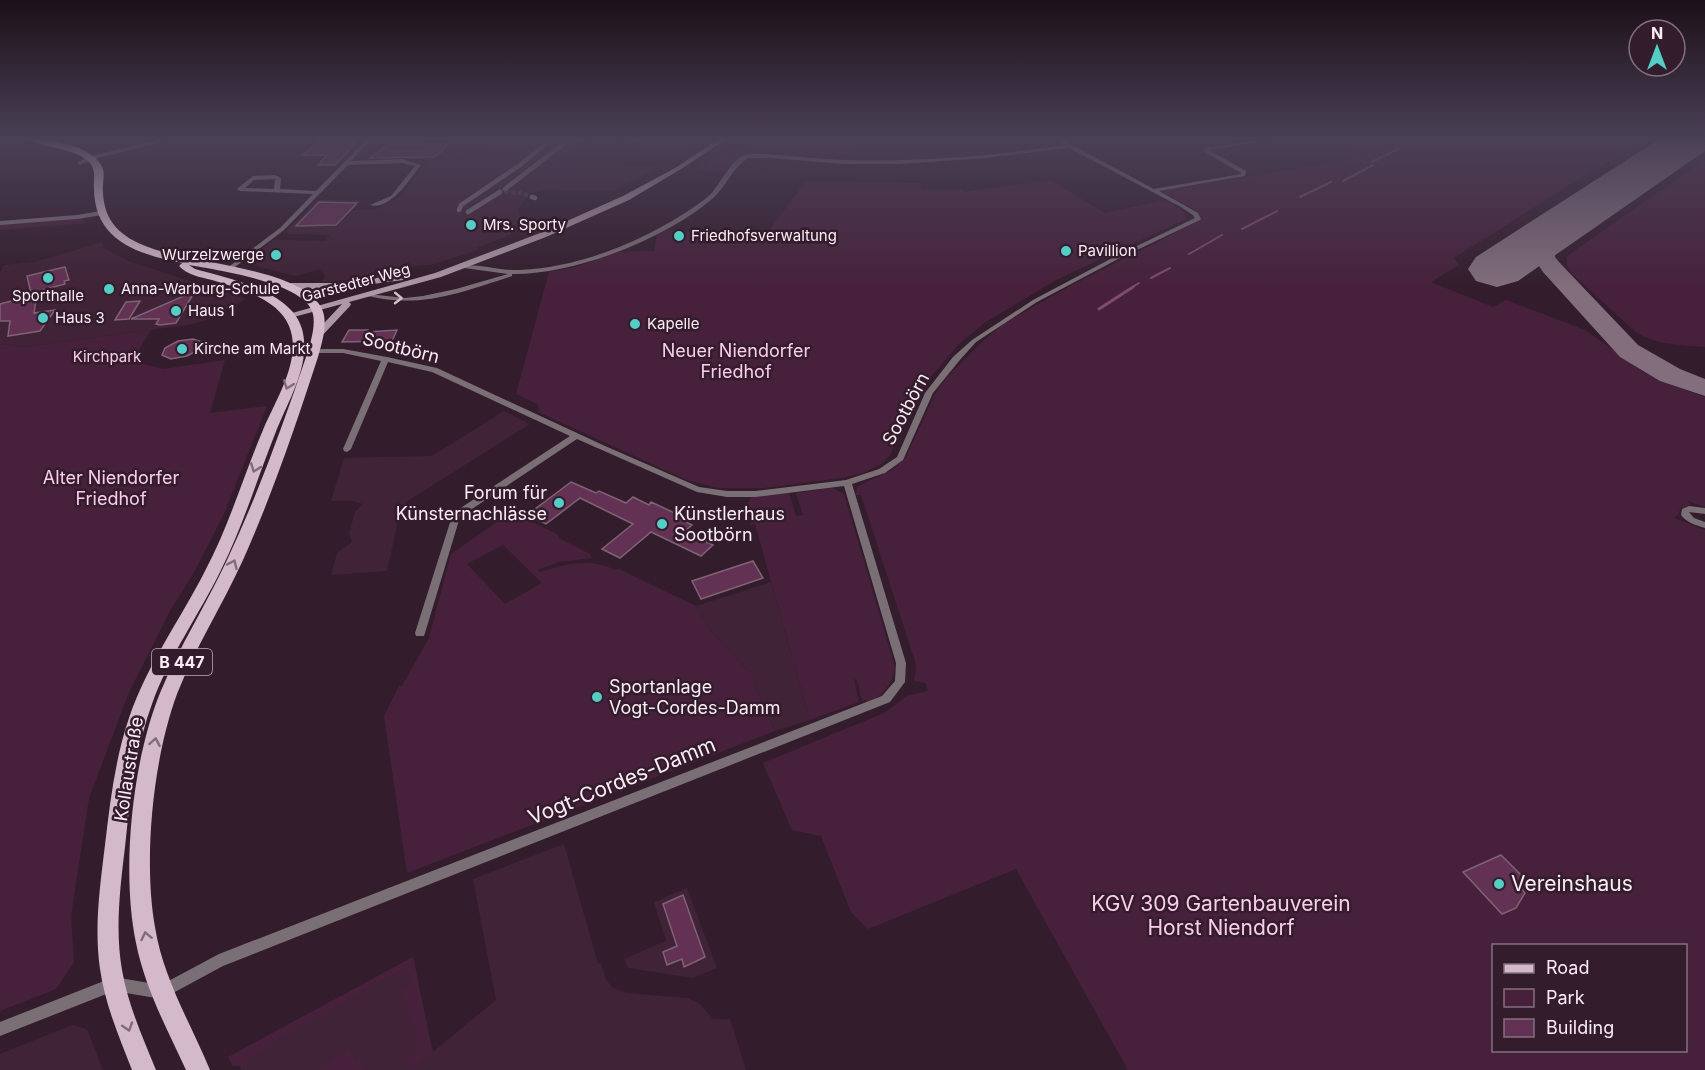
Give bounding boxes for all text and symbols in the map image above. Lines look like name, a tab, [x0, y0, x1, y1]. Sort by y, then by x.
north arrow	[1627, 18, 1687, 78]
text: N	[1651, 23, 1663, 43]
place label: Mrs. Sporty	[483, 215, 567, 234]
marker: Mrs. Sporty	[464, 218, 478, 232]
place label: Friedhofsverwaltung	[691, 226, 837, 245]
marker: Friedhofsverwaltung	[672, 229, 686, 243]
place label: Pavillion	[1078, 241, 1137, 260]
marker: Pavillion	[1059, 244, 1073, 258]
place label: Wurzelzwerge	[162, 245, 264, 264]
marker: Wurzelzwerge	[269, 248, 283, 262]
street label: Garstedter Weg	[300, 259, 412, 306]
marker: Sporthalle	[41, 271, 55, 285]
place label: Anna-Warburg-Schule	[121, 279, 280, 298]
marker: Anna-Warburg-Schule	[102, 282, 116, 296]
place label: Sporthalle	[12, 286, 84, 305]
one-way arrow	[394, 292, 403, 304]
place label: Haus 1	[188, 301, 235, 320]
marker: Haus 1	[169, 304, 183, 318]
place label: Haus 3	[55, 308, 105, 327]
marker: Haus 3	[36, 311, 50, 325]
place label: Kapelle	[647, 314, 699, 333]
marker: Kapelle	[628, 317, 642, 331]
street label: Sootbörn	[360, 328, 442, 367]
place label: Kirche am Markt	[194, 339, 311, 358]
park label: Neuer Niendorfer Friedhof	[662, 340, 810, 382]
marker: Kirche am Markt	[175, 342, 189, 356]
park label: Kirchpark	[73, 347, 142, 366]
street label: Sootbörn	[878, 369, 933, 448]
one-way arrow	[282, 379, 295, 389]
one-way arrow	[250, 462, 262, 473]
park label: Alter Niendorfer Friedhof	[43, 467, 179, 509]
place label: Forum für Künsternachlässe	[396, 482, 547, 524]
marker: Forum für Künsternachlässe	[552, 496, 566, 510]
place label: Künstlerhaus Sootbörn	[674, 503, 785, 545]
marker: Künstlerhaus Sootbörn	[655, 517, 669, 531]
one-way arrow	[226, 560, 238, 571]
road number: B 447	[152, 649, 212, 675]
place label: Sportanlage Vogt-Cordes-Damm	[609, 676, 781, 718]
marker: Sportanlage Vogt-Cordes-Damm	[590, 690, 604, 704]
street label: Kollaustraße	[110, 715, 147, 823]
street label: Vogt-Cordes-Damm	[524, 731, 719, 830]
one-way arrow	[148, 737, 161, 747]
place label: Vereinshaus	[1511, 871, 1633, 896]
marker: Vereinshaus	[1492, 877, 1506, 891]
park label: KGV 309 Gartenbauverein Horst Niendorf	[1091, 891, 1351, 940]
one-way arrow	[140, 931, 153, 941]
legend	[1492, 944, 1687, 1052]
text: Road	[1546, 957, 1589, 978]
text: Park	[1546, 987, 1585, 1008]
text: Building	[1546, 1017, 1614, 1038]
one-way arrow	[120, 1021, 133, 1032]

